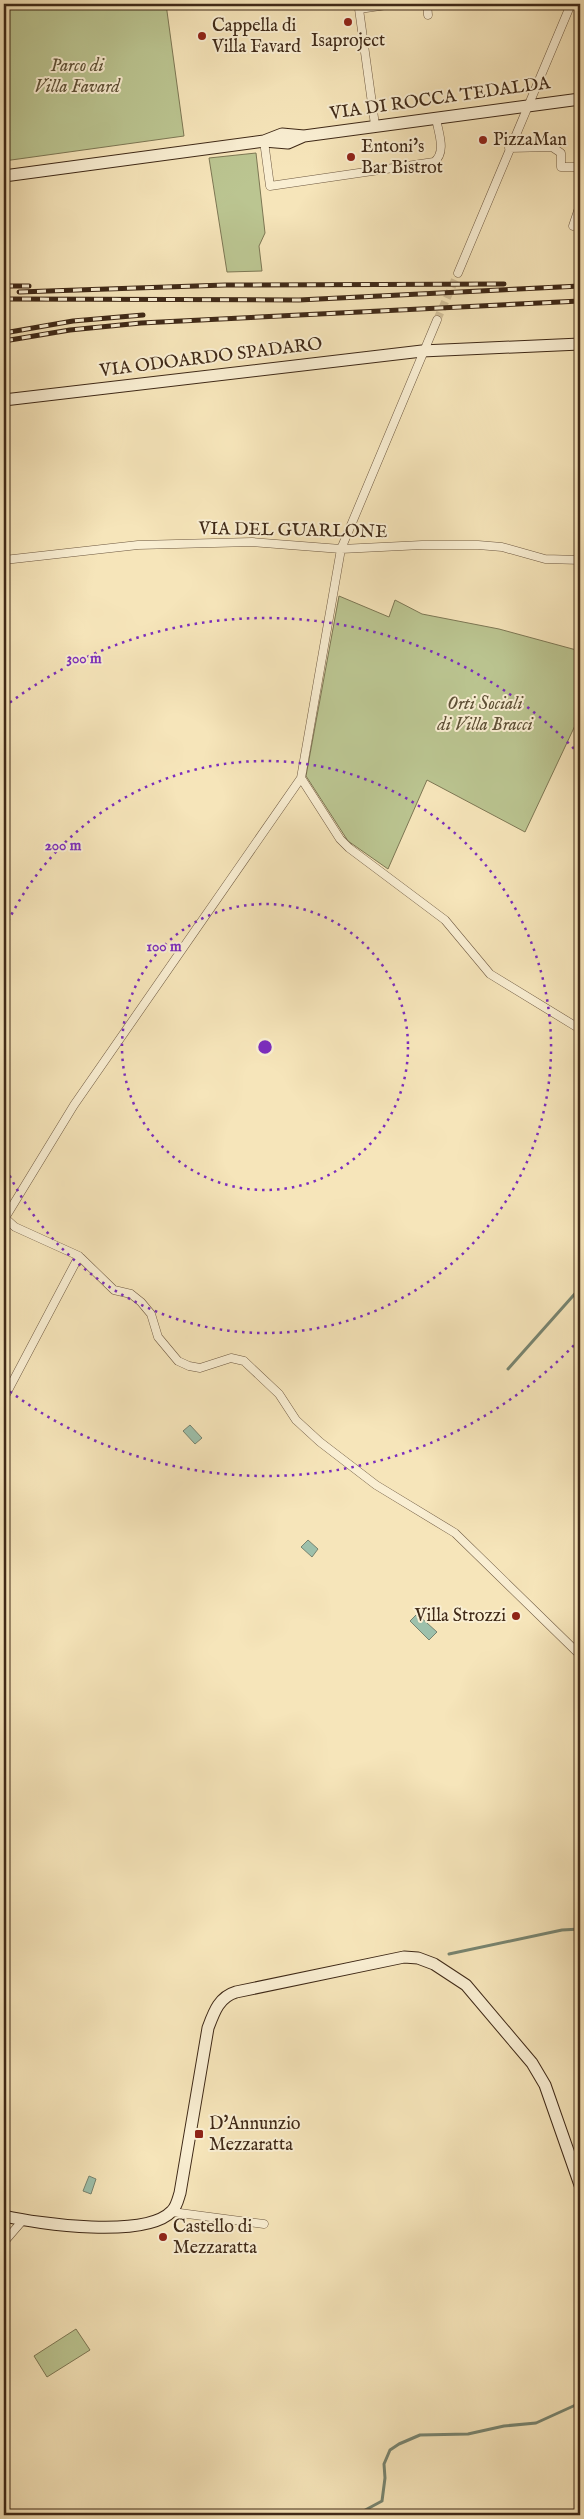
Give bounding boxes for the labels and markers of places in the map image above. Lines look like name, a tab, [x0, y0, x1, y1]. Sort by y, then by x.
place label: Cappella di Villa Favard	[211, 15, 301, 59]
marker: Isaproject	[342, 16, 354, 28]
marker: Cappella di Villa Favard	[196, 30, 208, 42]
place label: Isaproject	[311, 30, 385, 53]
place label: PizzaMan	[493, 129, 567, 152]
marker: PizzaMan	[477, 134, 489, 146]
place label: Entoni's Bar Bistrot	[361, 136, 443, 180]
marker: Entoni's Bar Bistrot	[345, 151, 357, 163]
centre of rings	[256, 1038, 274, 1056]
place label: Villa Strozzi	[414, 1605, 506, 1628]
marker: Villa Strozzi	[510, 1610, 522, 1622]
place label: D'Annunzio Mezzaratta	[209, 2113, 301, 2157]
marker: D'Annunzio Mezzaratta	[193, 2128, 205, 2140]
place label: Castello di Mezzaratta	[173, 2216, 257, 2260]
marker: Castello di Mezzaratta	[157, 2231, 169, 2243]

